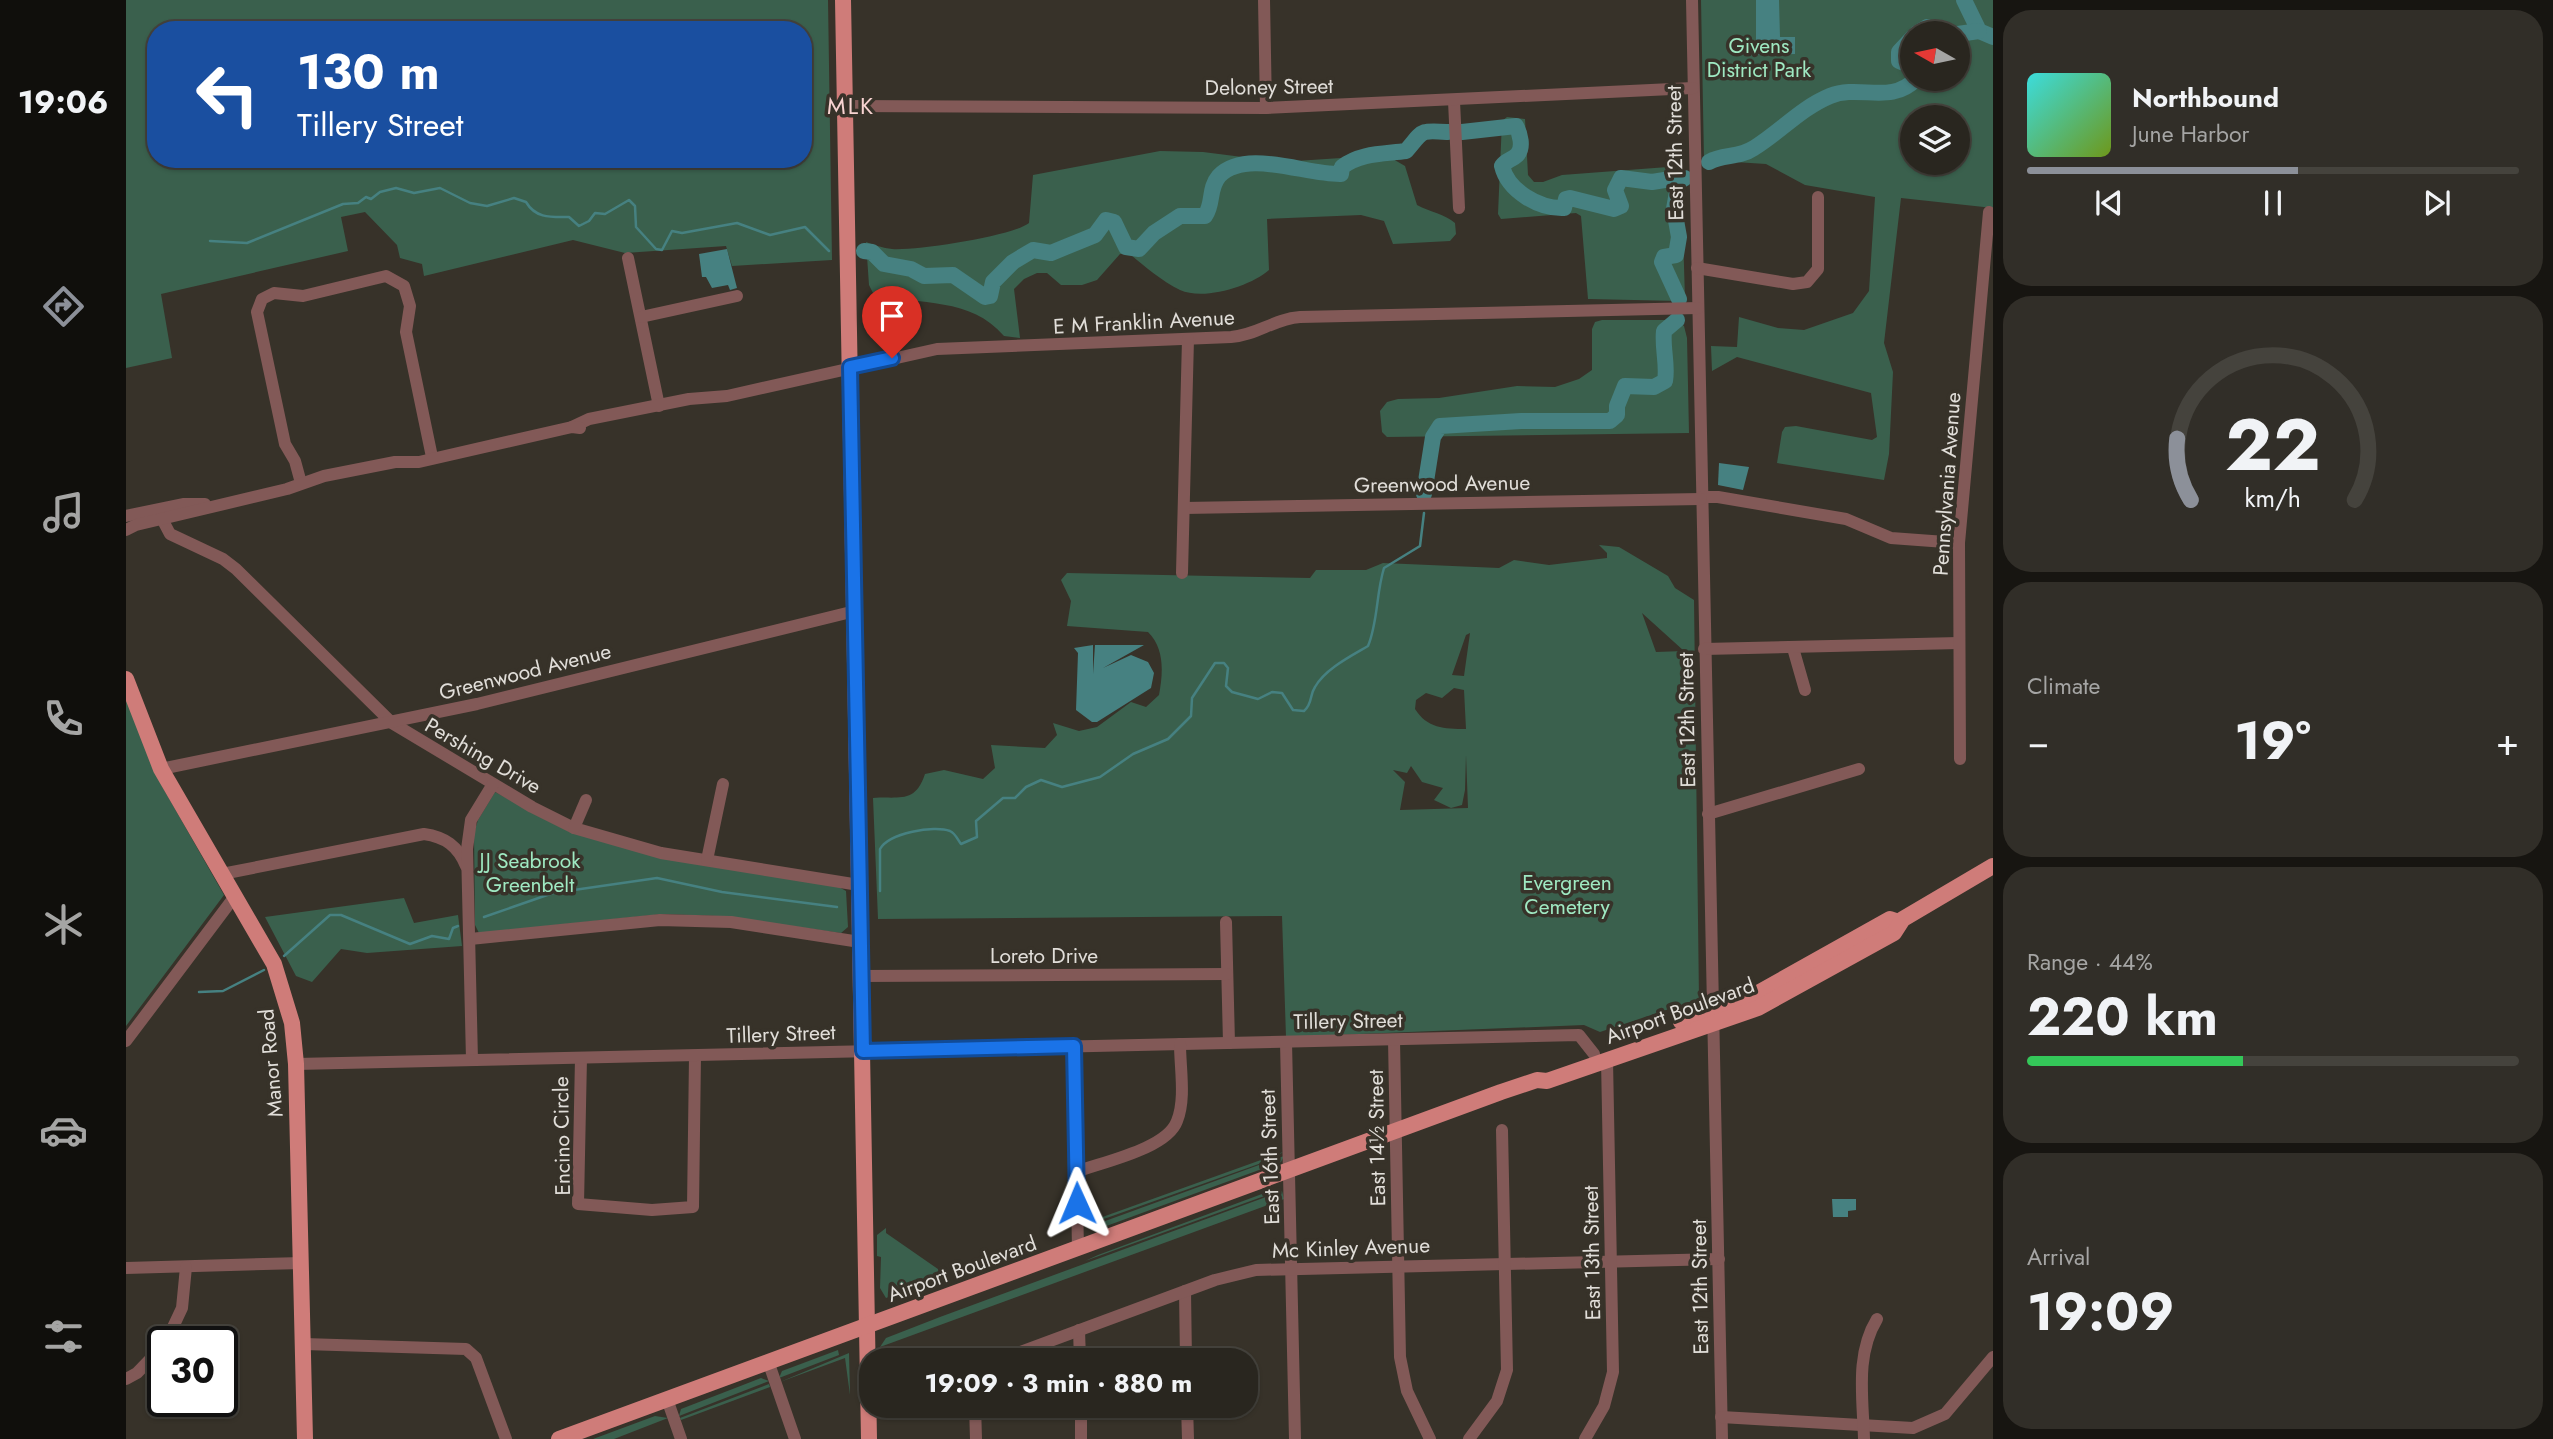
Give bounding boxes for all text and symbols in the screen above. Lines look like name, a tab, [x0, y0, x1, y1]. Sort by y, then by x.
north arrow	[1900, 21, 1970, 91]
map controls	[1900, 21, 1970, 175]
park label: Givens District Park	[1707, 31, 1812, 85]
text: 130 m	[297, 37, 440, 107]
icon: left	[182, 49, 273, 140]
street label: Deloney Street	[1204, 71, 1334, 103]
text: 19:06	[18, 79, 108, 125]
text: Northbound	[2132, 79, 2279, 117]
street label: East 12th Street	[1659, 85, 1691, 221]
district label: MLK	[827, 89, 875, 123]
text: Tillery Street	[297, 102, 463, 148]
button: layers	[1900, 105, 1970, 175]
text: June Harbor	[2132, 117, 2249, 151]
icon: previous	[2090, 184, 2128, 222]
icon: pause	[2254, 184, 2292, 222]
icon: next	[2418, 184, 2456, 222]
icon: directions	[39, 282, 88, 331]
pin	[862, 286, 922, 358]
icon: arrive	[873, 297, 911, 335]
street label: E M Franklin Avenue	[1052, 302, 1236, 342]
street label: Pennsylvania Avenue	[1926, 391, 1968, 577]
text: 22	[2225, 392, 2321, 497]
street label: Greenwood Avenue	[1354, 467, 1531, 501]
text: km/h	[2245, 479, 2301, 515]
icon: music	[39, 488, 88, 537]
street label: Greenwood Avenue	[436, 636, 614, 708]
street label: East 12th Street	[1671, 652, 1703, 788]
text: Climate	[2027, 669, 2100, 703]
icon: phone	[39, 694, 88, 743]
text: 19°	[2234, 703, 2311, 779]
street label: Pershing Drive	[419, 711, 547, 802]
text: −	[2027, 714, 2049, 769]
text: +	[2496, 714, 2519, 769]
park label: JJ Seabrook Greenbelt	[476, 846, 581, 900]
park label: Evergreen Cemetery	[1522, 868, 1612, 922]
icon: climate	[39, 900, 88, 949]
street label: Loreto Drive	[990, 941, 1098, 971]
text: Range · 44%	[2027, 945, 2153, 979]
street label: Airport Boulevard	[1601, 970, 1759, 1052]
text: 220 km	[2027, 979, 2218, 1055]
street label: Tillery Street	[1293, 1005, 1403, 1037]
street label: Manor Road	[251, 1008, 291, 1118]
street label: Tillery Street	[726, 1017, 836, 1051]
street label: East 14½ Street	[1361, 1069, 1393, 1207]
street label: Encino Circle	[546, 1076, 578, 1196]
street label: East 16th Street	[1253, 1089, 1287, 1225]
icon: car	[39, 1106, 88, 1155]
position arrow	[1040, 1166, 1114, 1240]
street label: East 13th Street	[1576, 1185, 1608, 1321]
street label: East 12th Street	[1684, 1219, 1716, 1355]
street label: Airport Boulevard	[883, 1228, 1041, 1310]
street label: Mc Kinley Avenue	[1272, 1230, 1431, 1266]
text: Arrival	[2027, 1240, 2090, 1274]
text: 19:09	[2027, 1274, 2174, 1350]
icon: filters	[39, 1312, 88, 1361]
speed limit sign: 30	[147, 1326, 238, 1417]
text: 19:09 · 3 min · 880 m	[925, 1364, 1192, 1402]

